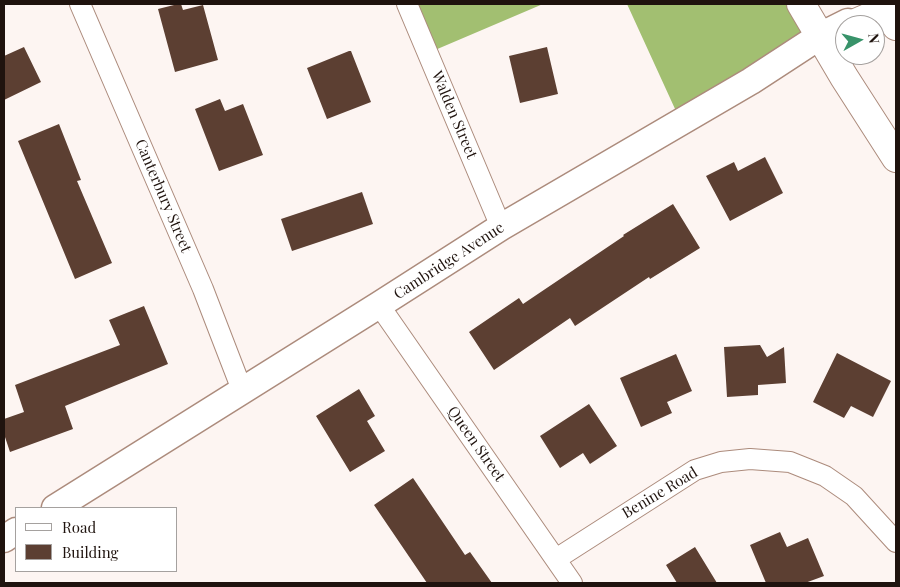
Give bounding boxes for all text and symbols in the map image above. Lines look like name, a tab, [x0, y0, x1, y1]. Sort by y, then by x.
north arrow	[835, 15, 885, 65]
text: N	[864, 32, 884, 44]
street label: Walden Street	[427, 68, 481, 162]
street label: Canterbury Street	[131, 137, 195, 255]
street label: Cambridge Avenue	[390, 219, 508, 303]
street label: Queen Street	[443, 403, 509, 485]
street label: Benine Road	[619, 463, 701, 523]
legend	[15, 507, 178, 572]
text: Road	[62, 517, 96, 537]
text: Building	[62, 542, 118, 562]

